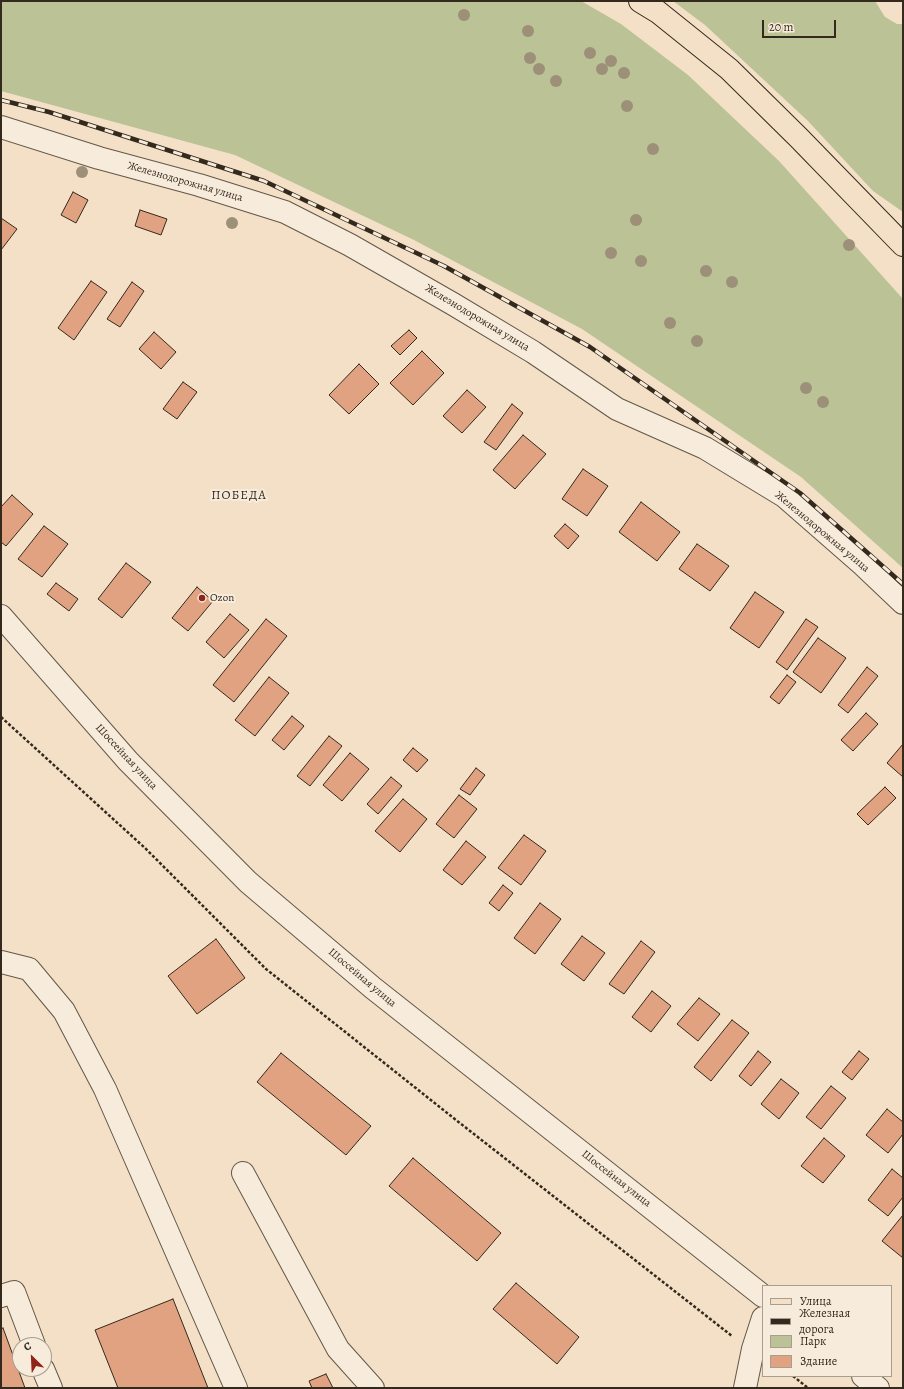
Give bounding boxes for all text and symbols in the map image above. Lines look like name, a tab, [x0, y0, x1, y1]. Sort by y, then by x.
scale bar	[764, 12, 838, 38]
text: 20 m	[769, 19, 793, 35]
street label: Железнодорожная улица	[126, 159, 244, 205]
street label: Железнодорожная улица	[422, 282, 532, 354]
district label: ПОБЕДА	[211, 488, 267, 504]
street label: Железнодорожная улица	[772, 489, 872, 575]
place label: Ozon	[210, 591, 234, 605]
marker: Ozon	[197, 593, 207, 603]
street label: Шоссейная улица	[92, 722, 160, 792]
street label: Шоссейная улица	[325, 946, 399, 1010]
street label: Шоссейная улица	[579, 1148, 653, 1210]
legend	[762, 1285, 892, 1377]
text: Улица	[800, 1293, 831, 1309]
text: Железная дорога	[799, 1305, 850, 1337]
text: Парк	[800, 1333, 826, 1349]
north arrow	[12, 1337, 52, 1377]
text: С	[21, 1338, 33, 1355]
text: Здание	[800, 1353, 837, 1369]

